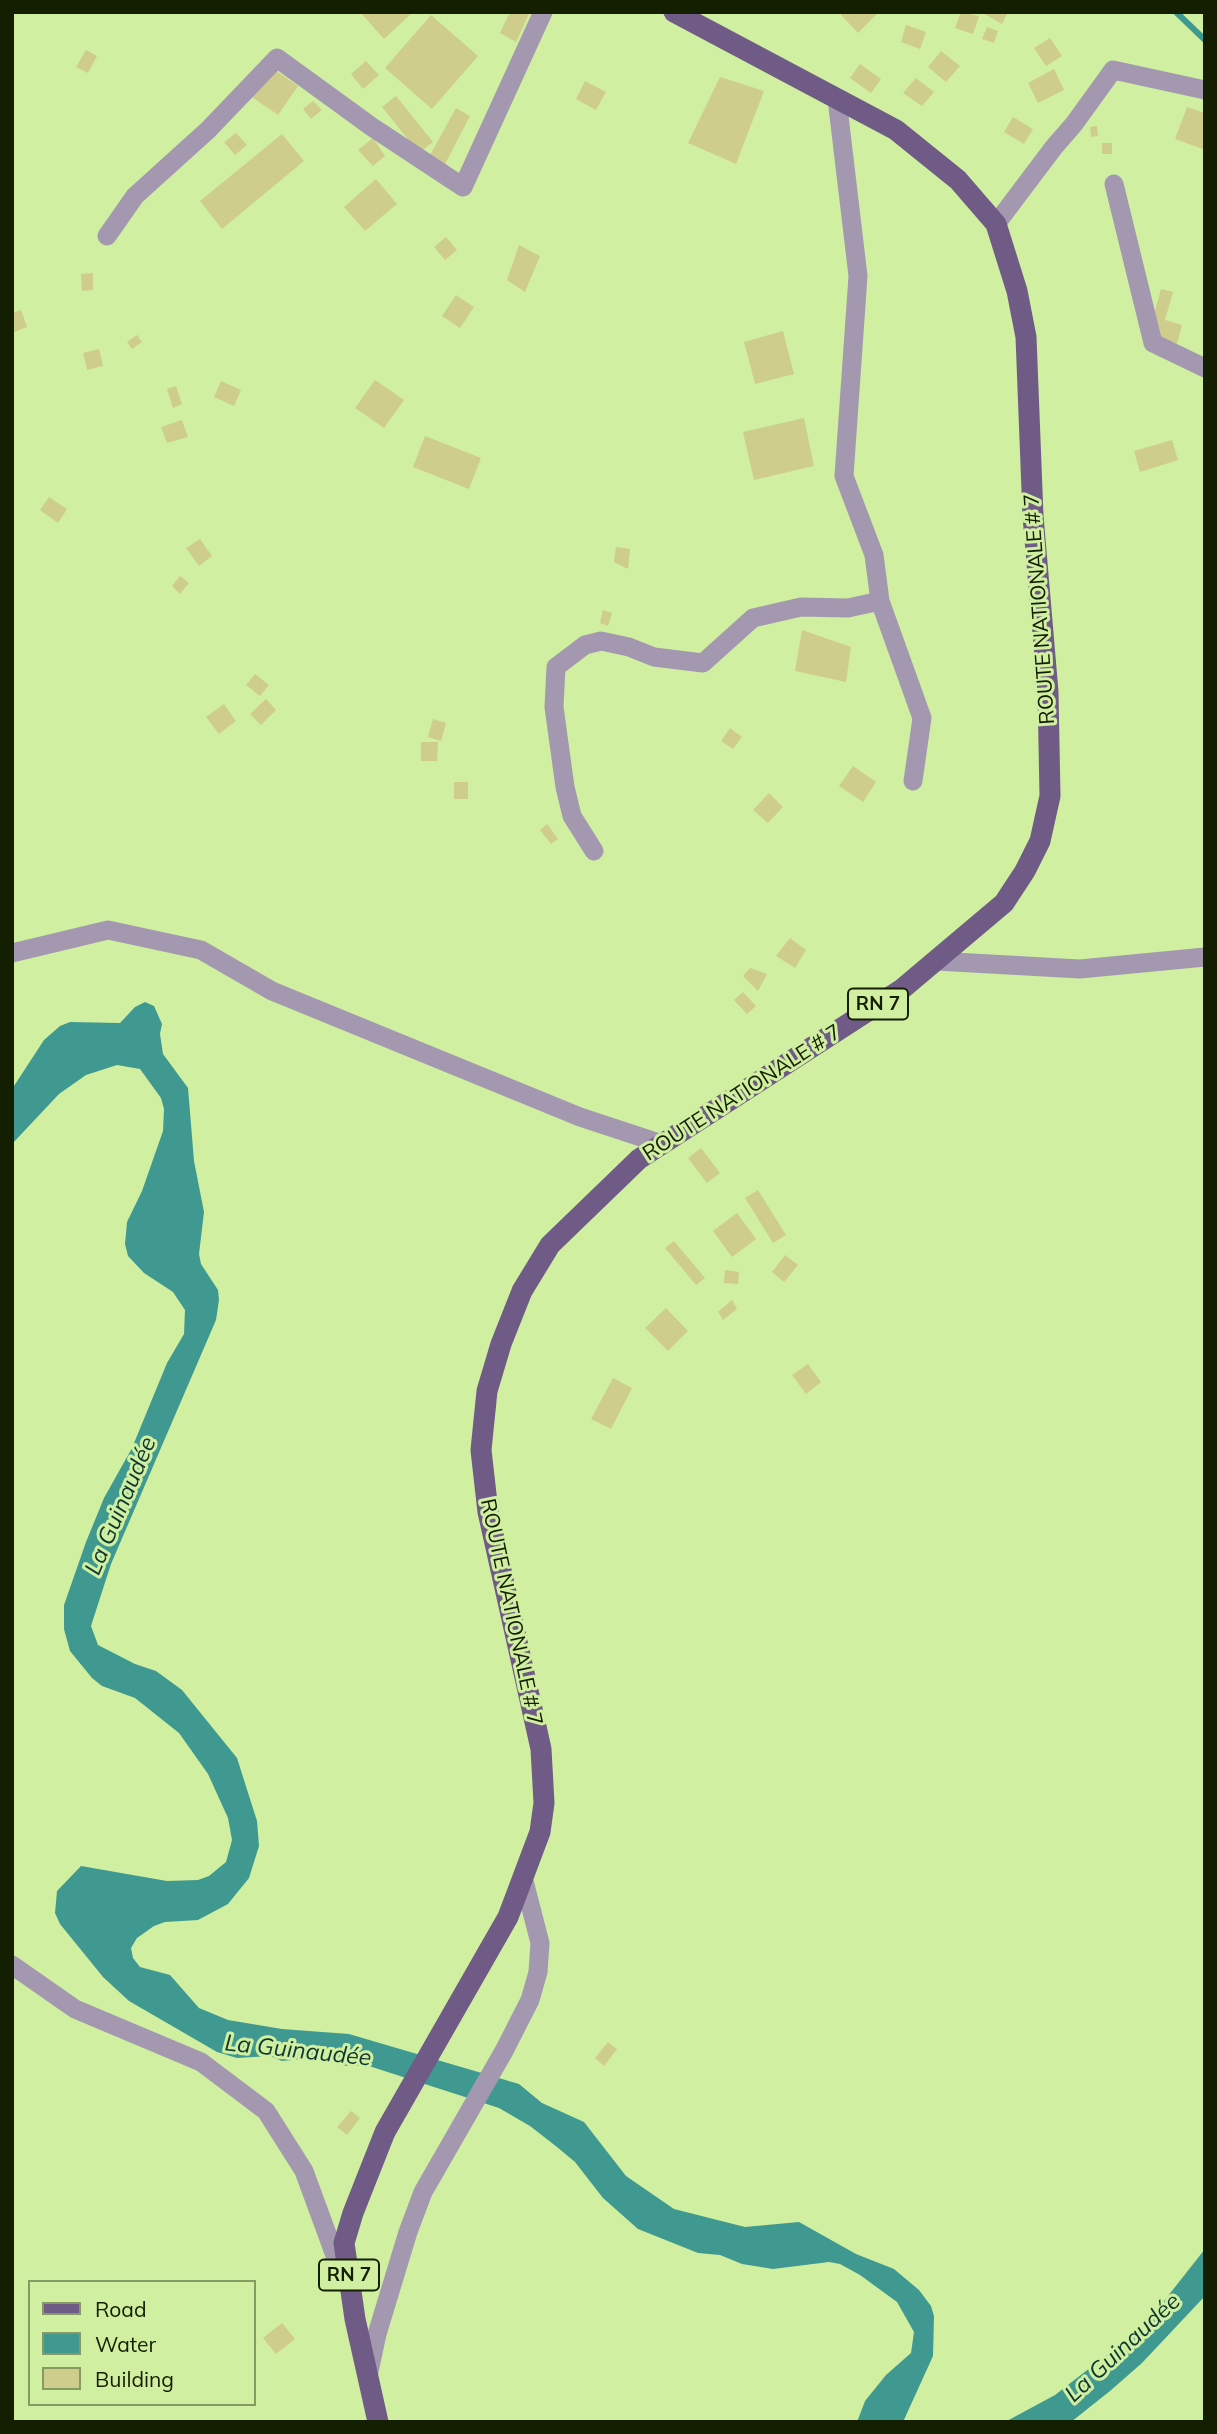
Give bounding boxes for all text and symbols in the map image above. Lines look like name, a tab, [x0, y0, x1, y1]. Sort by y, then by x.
street label: ROUTE NATIONALE # 7	[1019, 493, 1061, 725]
road number: RN 7	[848, 988, 908, 1020]
street label: ROUTE NATIONALE # 7	[638, 1019, 846, 1167]
water label: La Guinaudée	[80, 1433, 162, 1579]
street label: ROUTE NATIONALE # 7	[475, 1496, 547, 1728]
water label: La Guinaudée	[223, 2030, 373, 2072]
road number: RN 7	[319, 2260, 379, 2290]
legend	[28, 2280, 256, 2406]
water label: La Guinaudée	[1060, 2288, 1186, 2408]
text: Road	[95, 2296, 146, 2322]
text: Water	[95, 2331, 156, 2357]
text: Building	[95, 2366, 174, 2392]

